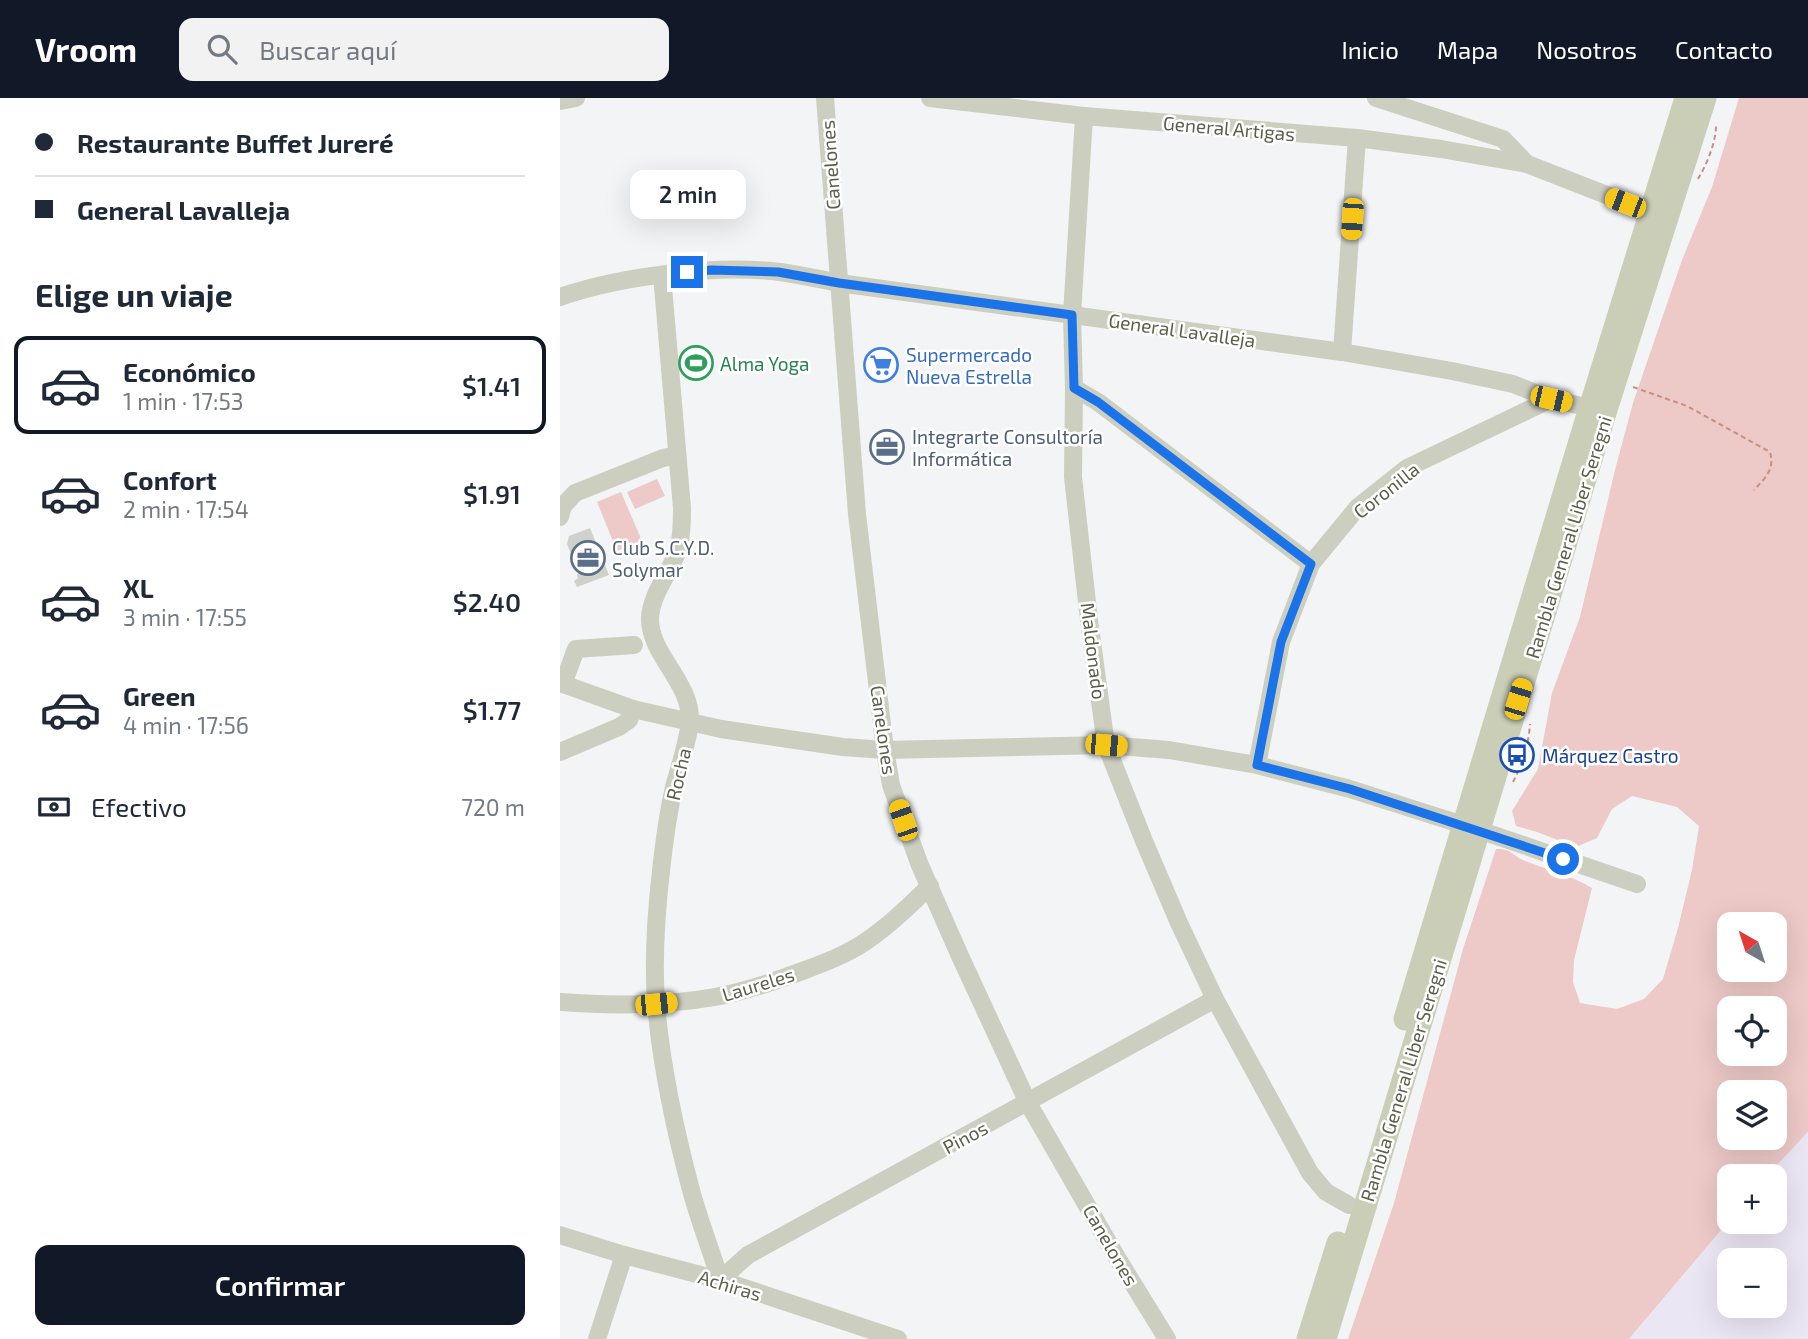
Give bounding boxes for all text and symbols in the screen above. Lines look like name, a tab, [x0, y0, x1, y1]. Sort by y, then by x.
search box	[179, 18, 669, 81]
text: Vroom	[35, 29, 137, 69]
icon: search	[203, 30, 241, 68]
text: Buscar aquí	[259, 34, 396, 65]
text: Inicio	[1341, 35, 1399, 64]
text: Mapa	[1437, 35, 1498, 64]
text: Nosotros	[1536, 35, 1637, 64]
text: Contacto	[1675, 35, 1773, 64]
street label: General Artigas	[1162, 111, 1296, 145]
street label: Canelones	[815, 119, 845, 211]
text: Restaurante Buffet Jureré	[77, 127, 394, 158]
callout: 2 min	[629, 170, 745, 220]
text: 2 min	[659, 180, 717, 208]
car	[1602, 186, 1649, 220]
text: General Lavalleja	[77, 194, 290, 225]
car	[1341, 197, 1364, 241]
route end	[671, 256, 703, 288]
text: Elige un viaje	[35, 275, 233, 313]
street label: General Lavalleja	[1107, 308, 1257, 352]
place label: Supermercado Nueva Estrella	[906, 343, 1032, 388]
sports icon: Alma Yoga	[677, 344, 715, 382]
supermarket icon: Supermercado Nueva Estrella	[862, 346, 900, 384]
place label: Alma Yoga	[720, 352, 810, 375]
icon: car	[39, 354, 102, 417]
text: Económico	[123, 356, 256, 387]
text: $1.41	[462, 370, 521, 401]
car	[1529, 384, 1574, 414]
text: 1 min · 17:53	[123, 387, 244, 415]
street label: Rambla General Liber Seregni	[1520, 413, 1616, 661]
place label: Integrarte Consultoría Informática	[912, 425, 1103, 470]
office icon: Integrarte Consultoría Informática	[868, 428, 906, 466]
street label: Coronilla	[1348, 457, 1424, 523]
icon: car	[39, 462, 102, 525]
text: Confort	[123, 464, 217, 495]
text: $1.91	[463, 478, 521, 509]
text: 2 min · 17:54	[123, 495, 249, 523]
place label: Club S.C.Y.D. Solymar	[612, 536, 714, 581]
office icon: Club S.C.Y.D. Solymar	[569, 539, 607, 577]
icon: car	[39, 570, 102, 633]
text: XL	[123, 572, 154, 603]
text: $2.40	[453, 586, 521, 617]
street label: Maldonado	[1077, 601, 1111, 701]
text: 3 min · 17:55	[123, 603, 247, 631]
car	[1502, 676, 1535, 722]
icon: car	[39, 678, 102, 741]
text: Green	[123, 680, 196, 711]
street label: Canelones	[866, 684, 902, 776]
text: $1.77	[463, 694, 521, 725]
text: 4 min · 17:56	[123, 711, 249, 739]
car	[1085, 733, 1128, 757]
bus stop icon: Márquez Castro	[1498, 736, 1536, 774]
place label: Márquez Castro	[1542, 744, 1679, 767]
street label: Rocha	[661, 745, 695, 803]
icon: cash	[35, 788, 73, 826]
text: Efectivo	[91, 791, 187, 822]
text: 720 m	[461, 793, 525, 821]
car	[887, 797, 920, 843]
route start	[1547, 843, 1579, 875]
north arrow	[1717, 912, 1787, 982]
map controls	[1717, 912, 1787, 1318]
street label: Rambla General Liber Seregni	[1355, 956, 1451, 1204]
street label: Laureles	[719, 962, 797, 1006]
car	[635, 991, 678, 1017]
button: locate	[1717, 996, 1787, 1066]
button: layers	[1717, 1080, 1787, 1150]
street label: Pinos	[939, 1116, 991, 1158]
button: +	[1717, 1164, 1787, 1234]
street label: Canelones	[1079, 1200, 1143, 1290]
button: Confirmar	[35, 1245, 525, 1325]
button: −	[1717, 1248, 1787, 1318]
street label: Achiras	[696, 1265, 764, 1305]

